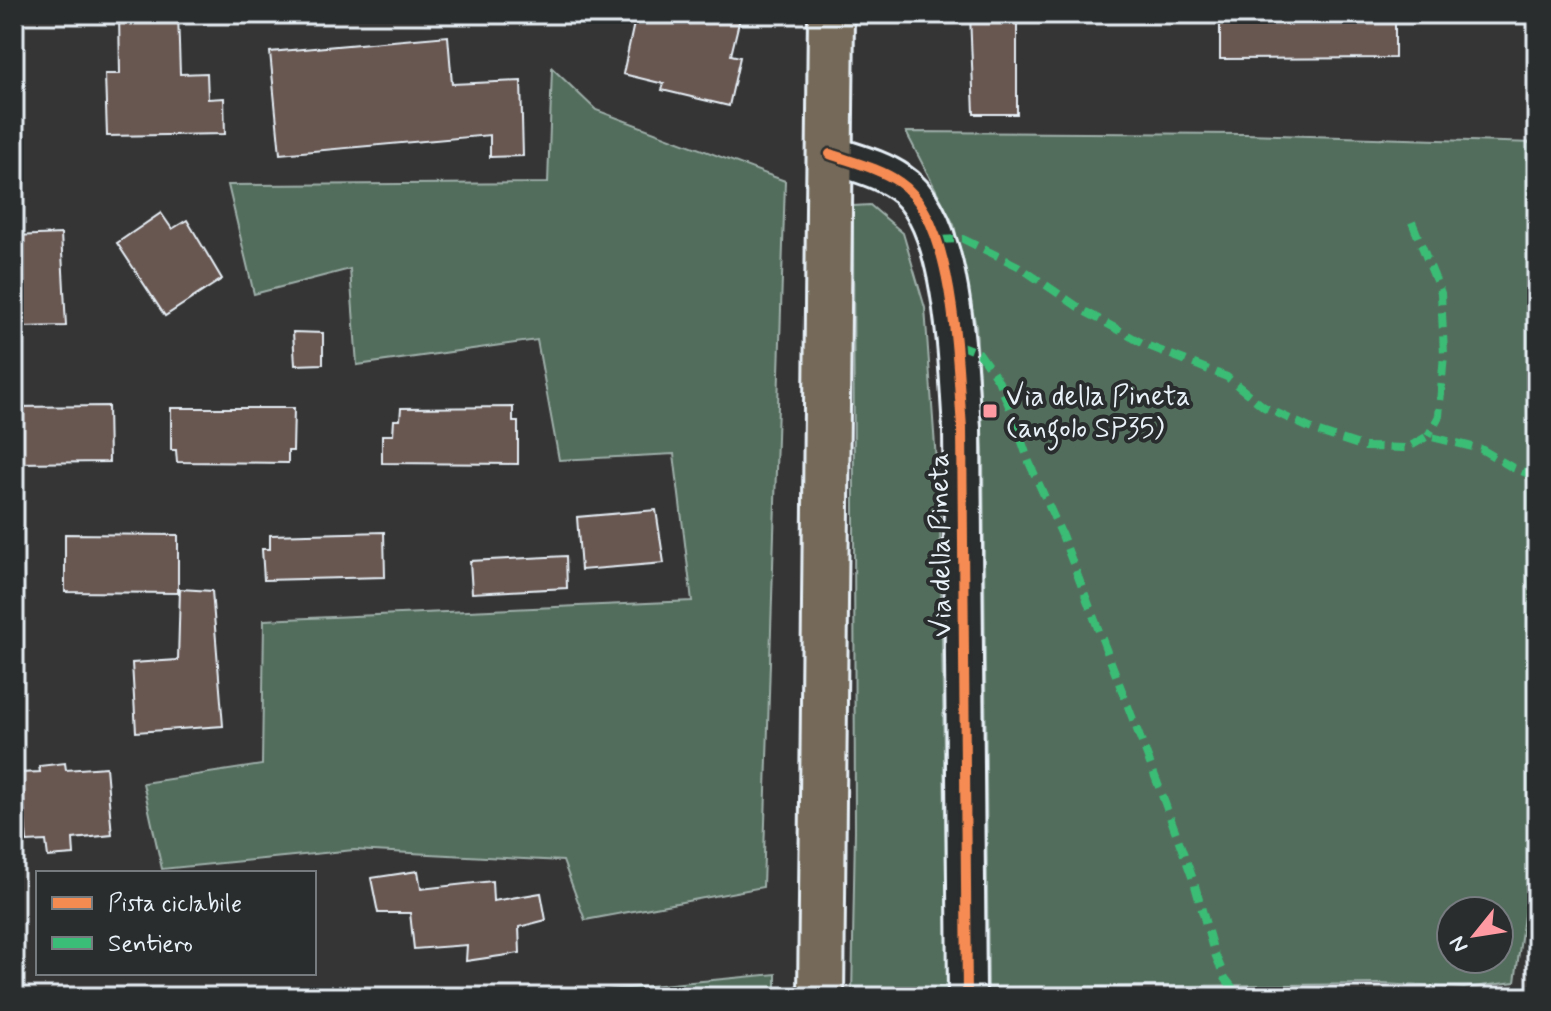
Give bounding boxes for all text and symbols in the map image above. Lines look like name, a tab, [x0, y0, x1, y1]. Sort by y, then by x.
place label: Via della Pineta (angolo SP35)	[1006, 379, 1190, 451]
marker: Via della Pineta (angolo SP35)	[981, 402, 999, 420]
street label: Via della Pineta	[921, 453, 962, 637]
legend	[36, 871, 316, 975]
text: Pista ciclabile	[108, 889, 242, 920]
north arrow	[1435, 895, 1515, 975]
text: Sentiero	[108, 929, 193, 960]
text: N	[1444, 931, 1475, 957]

